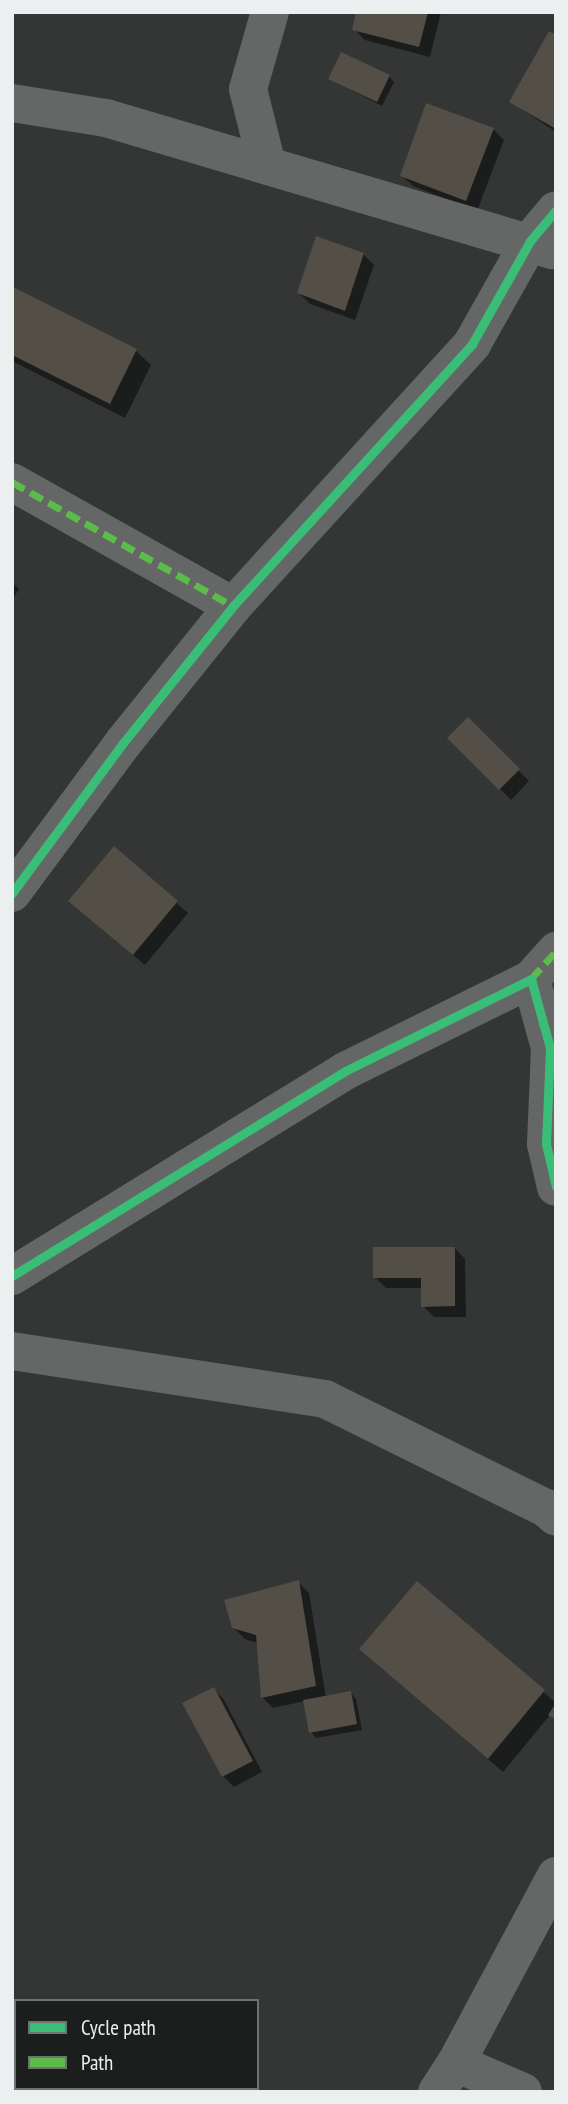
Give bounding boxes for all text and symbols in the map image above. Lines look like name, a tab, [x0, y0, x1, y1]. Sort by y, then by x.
legend	[14, 1999, 259, 2090]
text: Cycle path	[81, 2014, 156, 2041]
text: Path	[81, 2049, 113, 2076]

